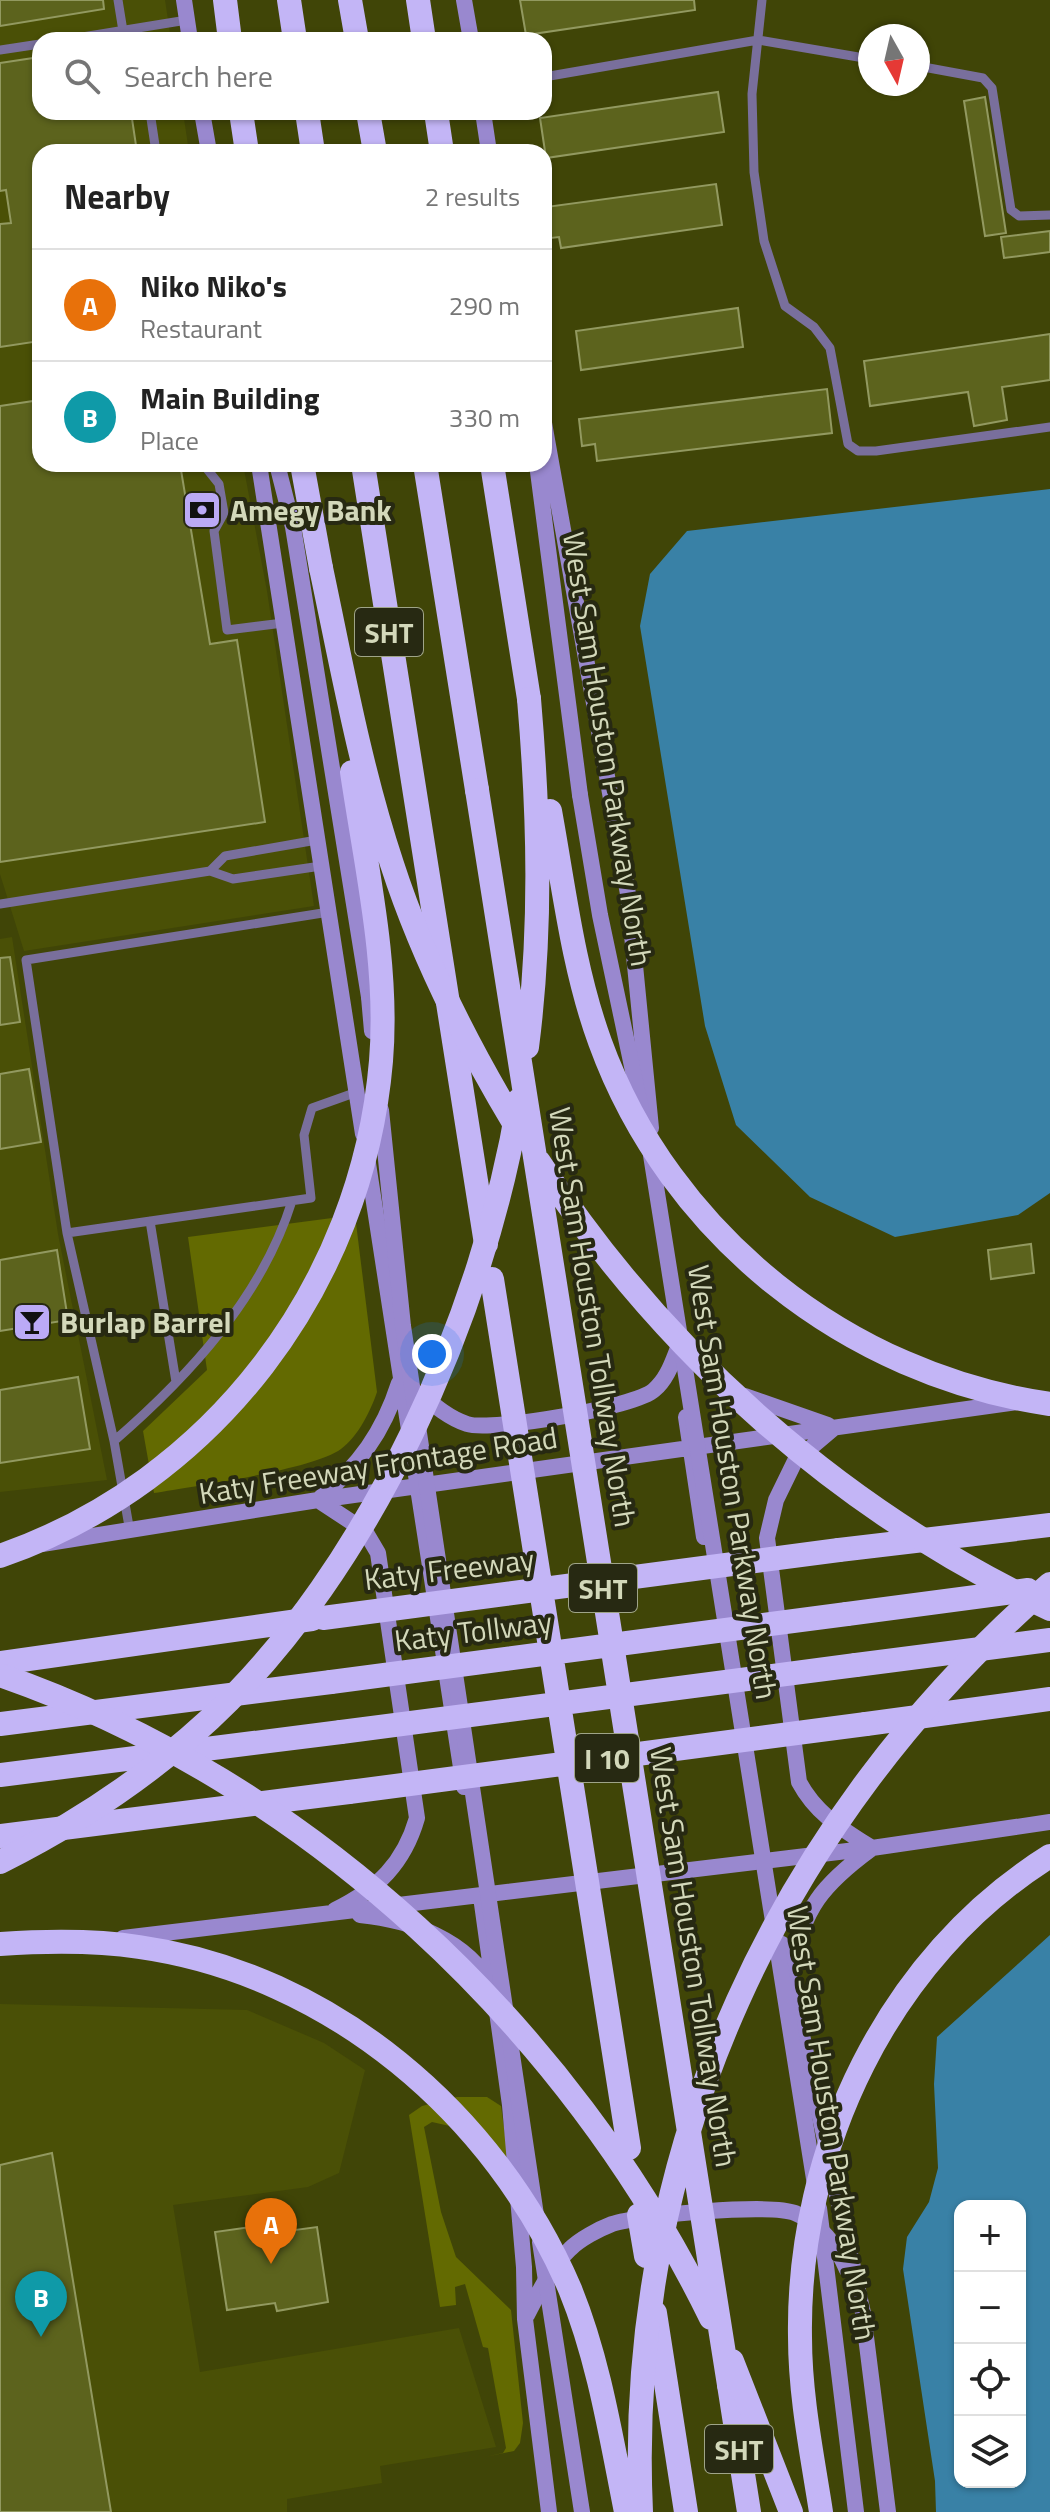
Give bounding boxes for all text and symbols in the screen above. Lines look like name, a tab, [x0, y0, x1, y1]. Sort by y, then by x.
north arrow	[858, 24, 930, 96]
search box	[32, 32, 552, 120]
text: Search here	[124, 53, 273, 99]
icon: search	[60, 54, 104, 98]
text: Nearby	[64, 170, 170, 222]
text: 2 results	[425, 177, 520, 216]
text: Niko Niko's	[140, 263, 287, 309]
text: A	[82, 286, 98, 325]
text: 290 m	[449, 286, 520, 325]
text: Restaurant	[140, 309, 262, 348]
text: Main Building	[140, 375, 320, 421]
text: B	[82, 398, 98, 437]
text: 330 m	[449, 398, 520, 437]
text: Place	[140, 421, 199, 460]
place label: Amegy Bank	[230, 487, 392, 533]
bank icon: Amegy Bank	[181, 489, 223, 531]
street label: West Sam Houston Parkway North	[551, 529, 665, 969]
road number: SHT	[355, 608, 423, 656]
street label: West Sam Houston Tollway North	[537, 1104, 649, 1530]
street label: West Sam Houston Parkway North	[676, 1262, 790, 1702]
place label: Burlap Barrel	[60, 1299, 232, 1345]
bar icon: Burlap Barrel	[11, 1301, 53, 1343]
your location	[412, 1334, 452, 1374]
street label: Katy Freeway Frontage Road	[195, 1414, 561, 1516]
street label: Katy Freeway	[361, 1536, 537, 1602]
road number: SHT	[569, 1564, 637, 1612]
street label: Katy Tollway	[392, 1599, 554, 1663]
road number: I 10	[575, 1734, 639, 1782]
street label: West Sam Houston Tollway North	[638, 1744, 750, 2170]
street label: West Sam Houston Parkway North	[775, 1903, 889, 2343]
pin: A	[245, 2198, 297, 2264]
map controls	[954, 2200, 1026, 2488]
button: +	[954, 2200, 1026, 2272]
pin: B	[15, 2271, 67, 2337]
button: −	[954, 2272, 1026, 2344]
button: locate	[954, 2344, 1026, 2416]
button: layers	[954, 2416, 1026, 2488]
road number: SHT	[705, 2425, 773, 2473]

